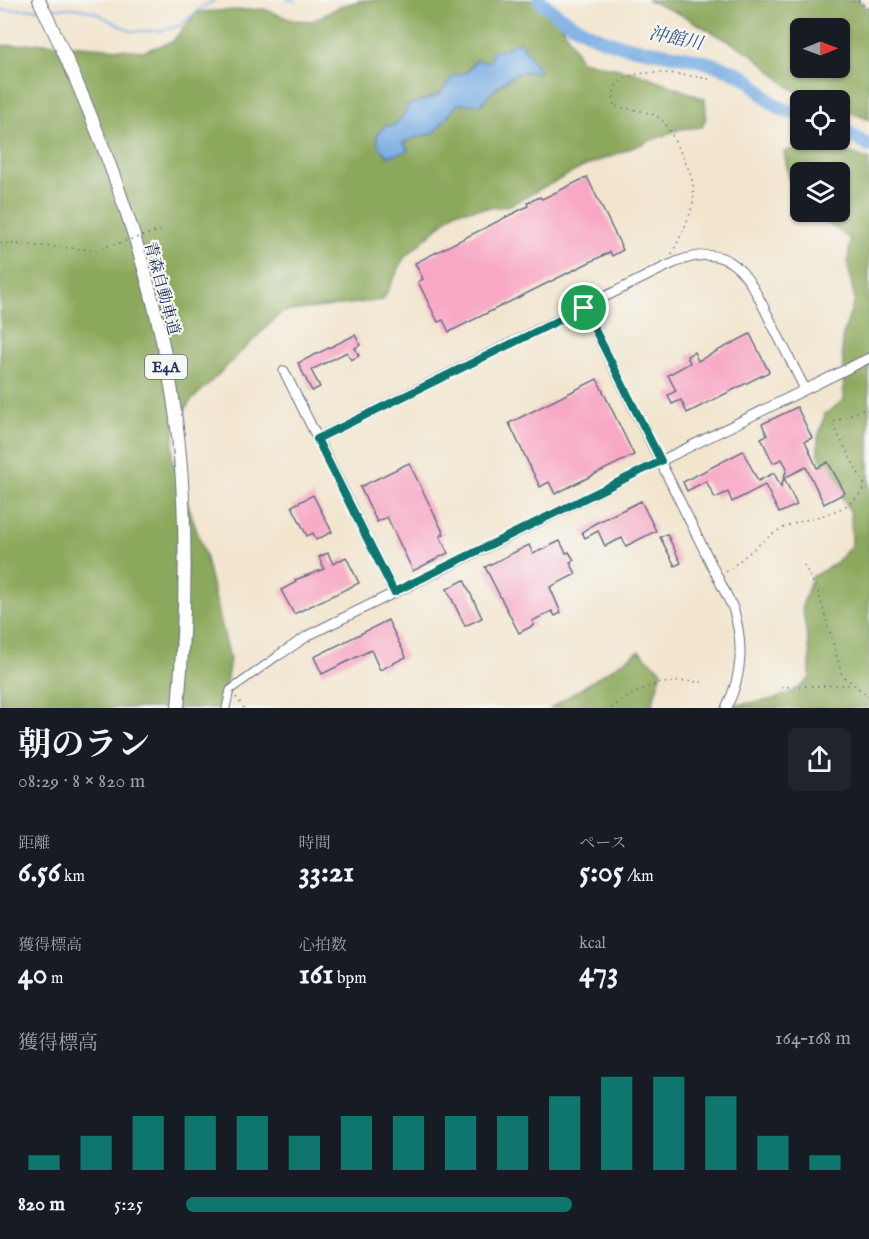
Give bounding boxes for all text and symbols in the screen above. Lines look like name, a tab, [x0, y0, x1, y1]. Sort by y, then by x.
north arrow	[790, 18, 850, 78]
map controls	[790, 18, 850, 222]
water label: 沖館川	[647, 23, 706, 57]
button: locate	[790, 90, 850, 150]
button: layers	[790, 162, 850, 222]
street label: 青森自動車道	[139, 240, 183, 337]
pin	[558, 282, 609, 333]
icon: arrive	[567, 291, 600, 324]
road number: E4A	[145, 355, 187, 379]
text: 朝のラン	[18, 725, 150, 767]
button: share	[788, 728, 851, 791]
text: 08:29 · 8 × 820 m	[18, 769, 145, 794]
text: 距離	[18, 834, 50, 854]
text: 時間	[299, 834, 331, 854]
text: ペース	[579, 834, 627, 854]
text: 6.56	[18, 854, 61, 892]
text: 33:21	[299, 854, 354, 892]
text: 5:05	[579, 854, 624, 892]
text: km	[61, 867, 85, 887]
text: /km	[624, 867, 654, 887]
text: kcal	[579, 934, 606, 954]
text: 獲得標高	[18, 936, 82, 956]
text: 心拍数	[299, 936, 347, 956]
text: 473	[579, 954, 618, 992]
text: 40	[18, 956, 47, 994]
text: 161	[299, 956, 334, 994]
text: m	[47, 969, 63, 989]
text: bpm	[334, 969, 367, 989]
text: 164–168 m	[775, 1026, 851, 1051]
text: 獲得標高	[18, 1031, 98, 1056]
text: 820 m	[18, 1192, 65, 1217]
text: 5:25	[114, 1192, 143, 1217]

